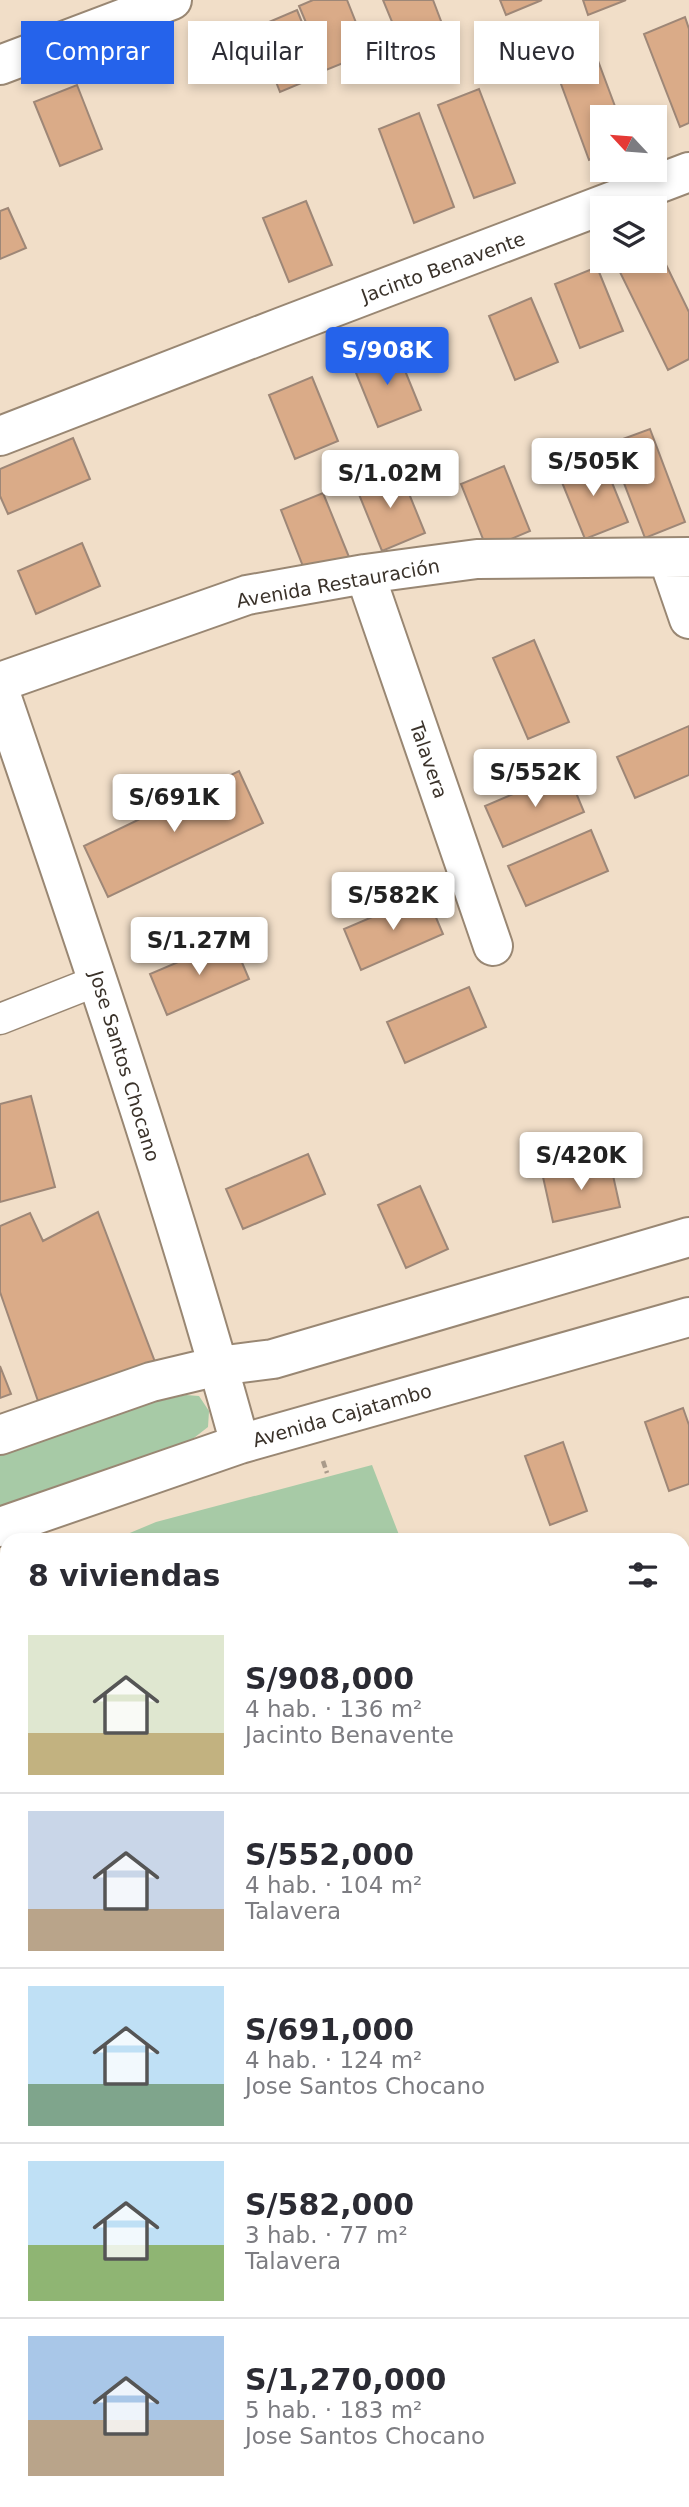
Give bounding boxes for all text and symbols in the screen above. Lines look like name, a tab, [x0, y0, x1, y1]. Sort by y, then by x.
chip: Comprar	[21, 21, 174, 84]
chip: Alquilar	[188, 21, 327, 84]
chip: Filtros	[341, 21, 460, 84]
chip: Nuevo	[474, 21, 599, 84]
north arrow	[590, 105, 667, 182]
map controls	[590, 105, 667, 273]
button: layers	[590, 196, 667, 273]
street label: Jacinto Benavente	[357, 227, 528, 307]
pin: S/908K	[330, 328, 444, 387]
text: S/908K	[342, 337, 432, 363]
pin: S/505K	[536, 438, 650, 498]
text: S/505K	[548, 448, 638, 474]
pin: S/1.02M	[325, 450, 455, 510]
text: S/1.02M	[338, 460, 442, 486]
street label: Avenida Restauración	[235, 554, 441, 612]
street label: Talavera	[405, 718, 452, 801]
pin: S/552K	[478, 750, 592, 809]
text: S/552K	[490, 759, 580, 785]
pin: S/691K	[117, 774, 231, 834]
text: S/691K	[129, 784, 219, 810]
pin: S/582K	[336, 872, 450, 932]
text: S/582K	[348, 882, 438, 908]
pin: S/1.27M	[134, 918, 264, 977]
text: S/1.27M	[147, 927, 251, 953]
street label: Jose Santos Chocano	[85, 967, 165, 1164]
pin: S/420K	[524, 1132, 638, 1192]
text: S/420K	[536, 1142, 626, 1168]
street label: Avenida Cajatambo	[250, 1379, 434, 1451]
icon: filters	[624, 1556, 662, 1594]
text: 8 viviendas	[28, 1558, 220, 1593]
text: S/908,000	[245, 1661, 414, 1696]
icon: home	[84, 1663, 168, 1747]
text: 4 hab. · 136 m²	[245, 1696, 422, 1722]
text: Jacinto Benavente	[245, 1722, 454, 1748]
text: S/552,000	[245, 1837, 414, 1872]
icon: home	[84, 1839, 168, 1923]
text: 4 hab. · 104 m²	[245, 1872, 422, 1898]
text: Talavera	[245, 1898, 341, 1924]
text: S/691,000	[245, 2012, 414, 2047]
icon: home	[84, 2014, 168, 2098]
text: 4 hab. · 124 m²	[245, 2047, 422, 2073]
text: Jose Santos Chocano	[245, 2073, 485, 2099]
text: S/582,000	[245, 2187, 414, 2222]
icon: home	[84, 2189, 168, 2273]
text: 3 hab. · 77 m²	[245, 2222, 408, 2248]
text: Talavera	[245, 2248, 341, 2274]
text: S/1,270,000	[245, 2362, 446, 2397]
icon: home	[84, 2364, 168, 2448]
text: 5 hab. · 183 m²	[245, 2397, 422, 2423]
text: Jose Santos Chocano	[245, 2423, 485, 2449]

